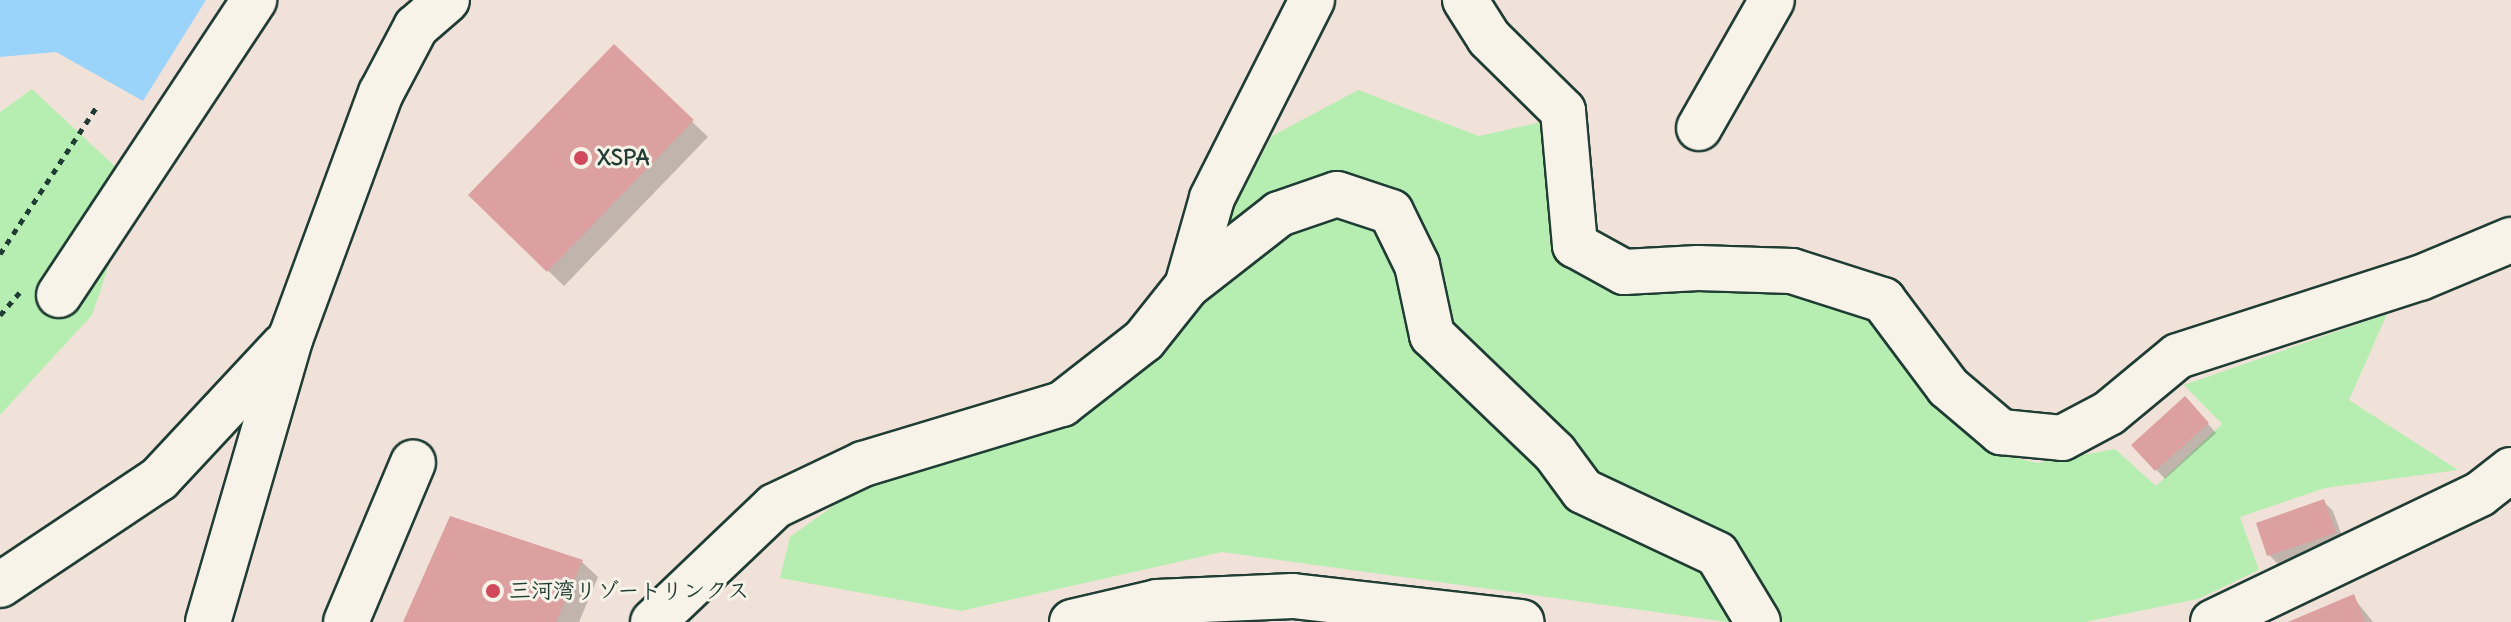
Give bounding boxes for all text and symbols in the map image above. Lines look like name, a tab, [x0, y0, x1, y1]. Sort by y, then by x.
place label: XSPA	[597, 145, 650, 171]
marker: XSPA	[572, 149, 590, 167]
place label: 三河湾リゾートリンクス	[509, 578, 749, 604]
marker: 三河湾リゾートリンクス	[484, 582, 502, 600]

